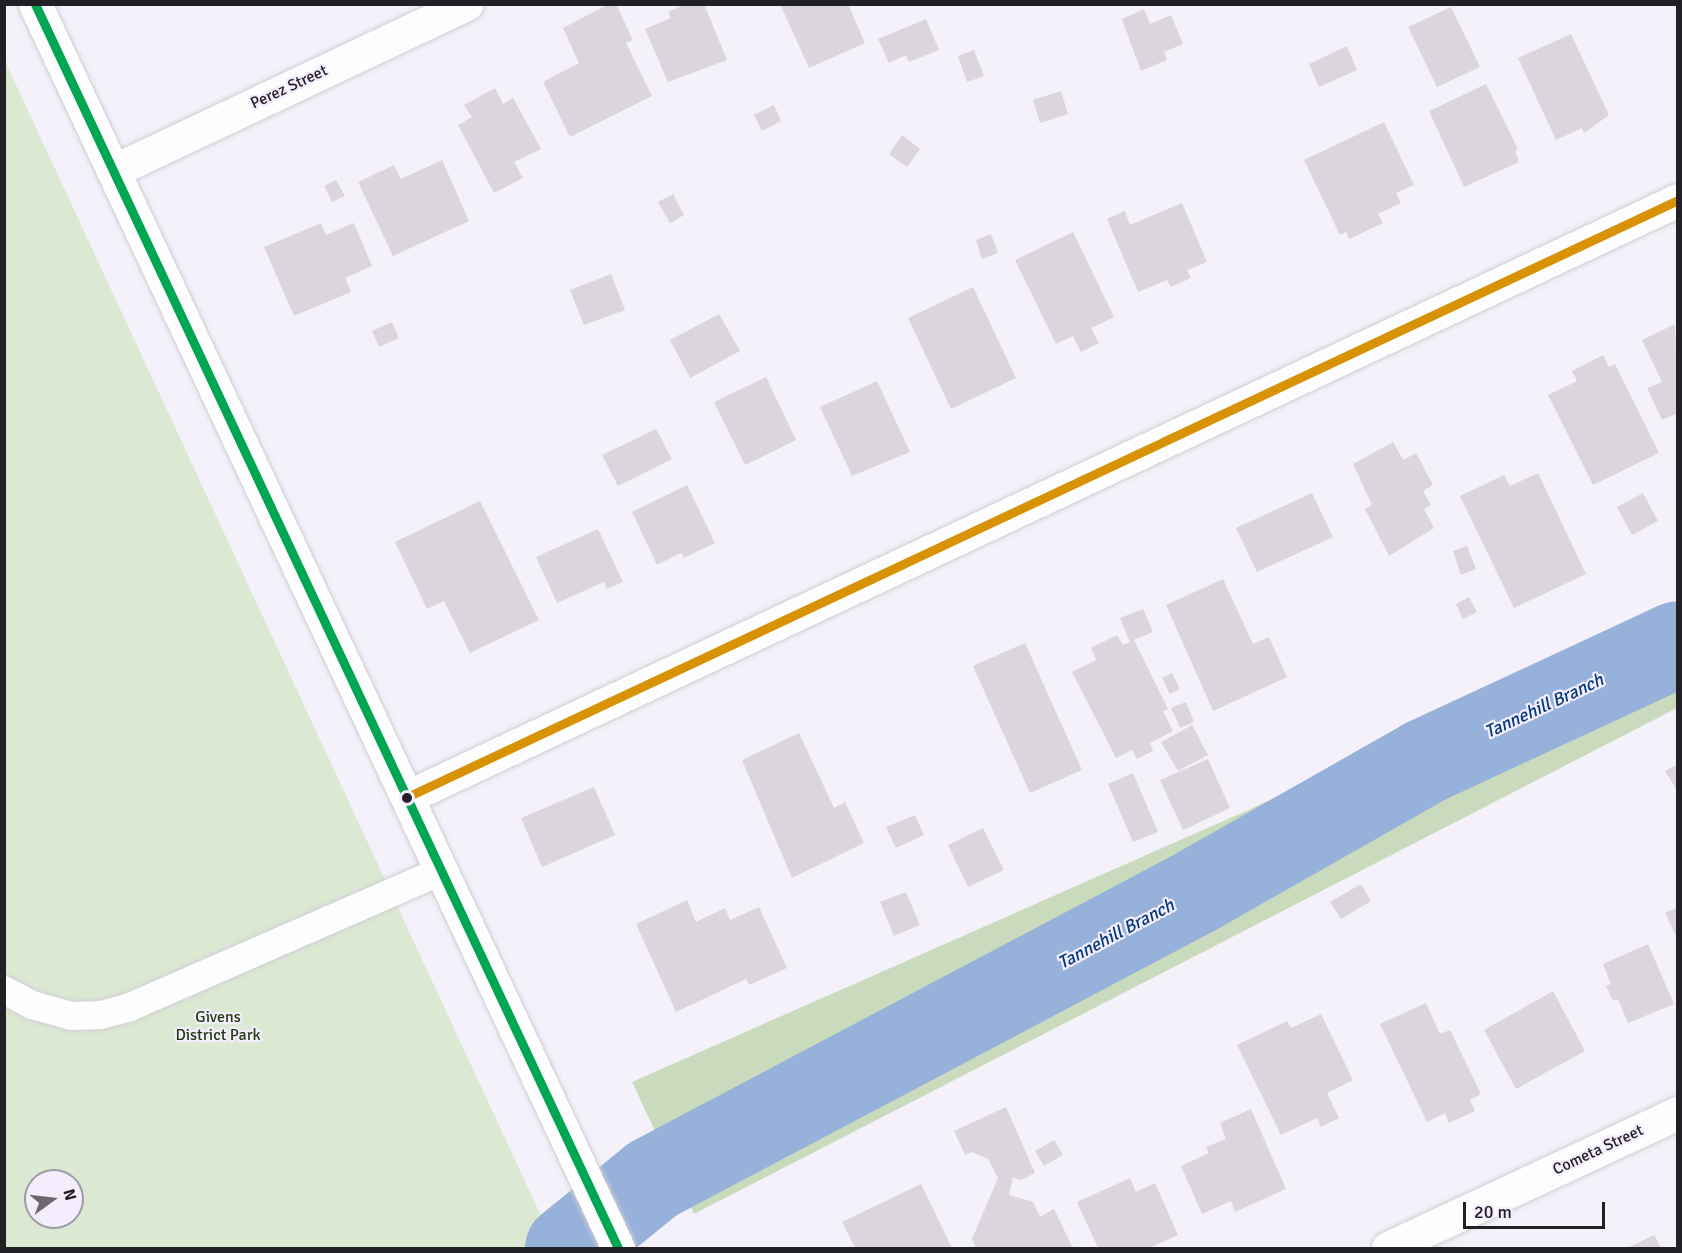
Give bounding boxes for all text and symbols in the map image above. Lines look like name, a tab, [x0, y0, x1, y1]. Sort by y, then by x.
street label: Perez Street	[248, 61, 330, 113]
water label: Tannehill Branch	[1481, 669, 1607, 743]
unlabelled marker	[401, 792, 413, 804]
water label: Tannehill Branch	[1054, 894, 1178, 974]
park label: Givens District Park	[175, 1007, 261, 1045]
street label: Cometa Street	[1550, 1121, 1646, 1179]
north arrow	[24, 1169, 84, 1229]
text: N	[58, 1187, 81, 1203]
scale bar	[1466, 1190, 1608, 1228]
text: 20 m	[1474, 1201, 1512, 1223]

